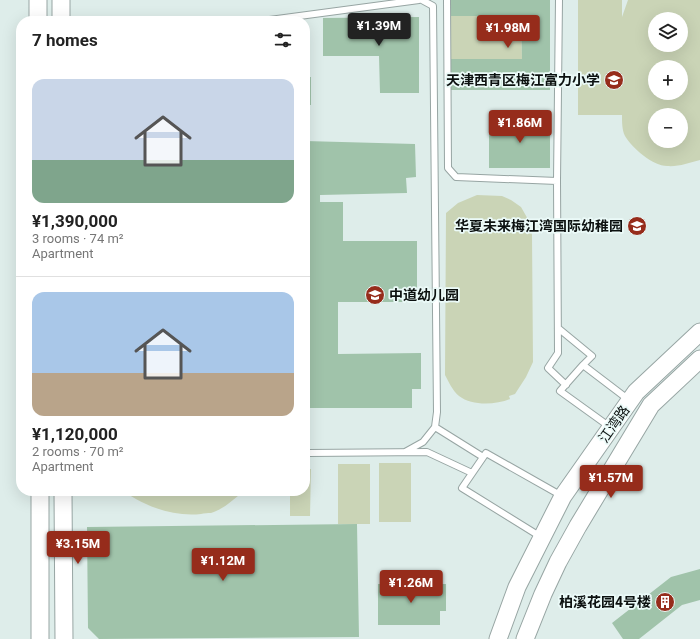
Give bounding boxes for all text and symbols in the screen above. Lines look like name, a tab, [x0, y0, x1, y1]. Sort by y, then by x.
map controls	[648, 12, 688, 148]
button: layers	[648, 12, 688, 52]
pin: ¥1.39M	[346, 13, 412, 47]
pin: ¥1.98M	[475, 15, 541, 49]
text: ¥1.39M	[357, 18, 401, 33]
text: ¥1.98M	[486, 20, 530, 35]
icon: filters	[272, 29, 294, 51]
text: 7 homes	[32, 30, 98, 50]
button: +	[648, 60, 688, 100]
school or university icon: 天津西青区梅江富力小学	[603, 69, 625, 91]
place label: 天津西青区梅江富力小学	[446, 72, 600, 88]
icon: home	[127, 105, 199, 177]
button: −	[648, 108, 688, 148]
pin: ¥1.86M	[487, 110, 553, 144]
text: ¥1.86M	[498, 115, 542, 130]
text: ¥1,390,000	[32, 211, 118, 231]
school or university icon: 华夏未来梅江湾国际幼稚园	[626, 215, 648, 237]
place label: 华夏未来梅江湾国际幼稚园	[455, 218, 623, 234]
text: 3 rooms · 74 m²	[32, 231, 124, 246]
text: Apartment	[32, 246, 94, 261]
school or university icon: 中道幼儿园	[364, 284, 386, 306]
place label: 中道幼儿园	[389, 287, 459, 303]
icon: home	[127, 318, 199, 390]
street label: 江湾路	[595, 402, 633, 446]
text: ¥1,120,000	[32, 424, 118, 444]
text: 2 rooms · 70 m²	[32, 444, 124, 459]
text: Apartment	[32, 459, 94, 474]
pin: ¥1.57M	[578, 465, 644, 499]
text: ¥1.57M	[589, 470, 633, 485]
pin: ¥3.15M	[45, 531, 111, 565]
text: ¥3.15M	[56, 536, 100, 551]
pin: ¥1.12M	[190, 548, 256, 582]
text: ¥1.12M	[201, 553, 245, 568]
pin: ¥1.26M	[378, 570, 444, 604]
text: ¥1.26M	[389, 575, 433, 590]
building icon: 柏溪花园4号楼	[654, 591, 676, 613]
place label: 柏溪花园4号楼	[559, 594, 651, 610]

